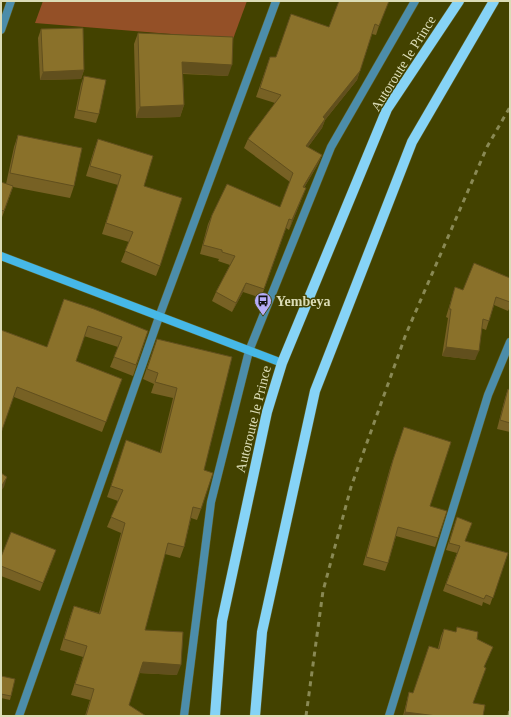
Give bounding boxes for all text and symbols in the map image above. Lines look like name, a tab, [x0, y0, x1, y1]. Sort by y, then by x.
street label: Autoroute le Prince	[368, 13, 439, 114]
bus stop icon: Yembeya	[253, 291, 273, 316]
place label: Yembeya	[276, 294, 330, 309]
street label: Autoroute le Prince	[233, 364, 274, 474]

